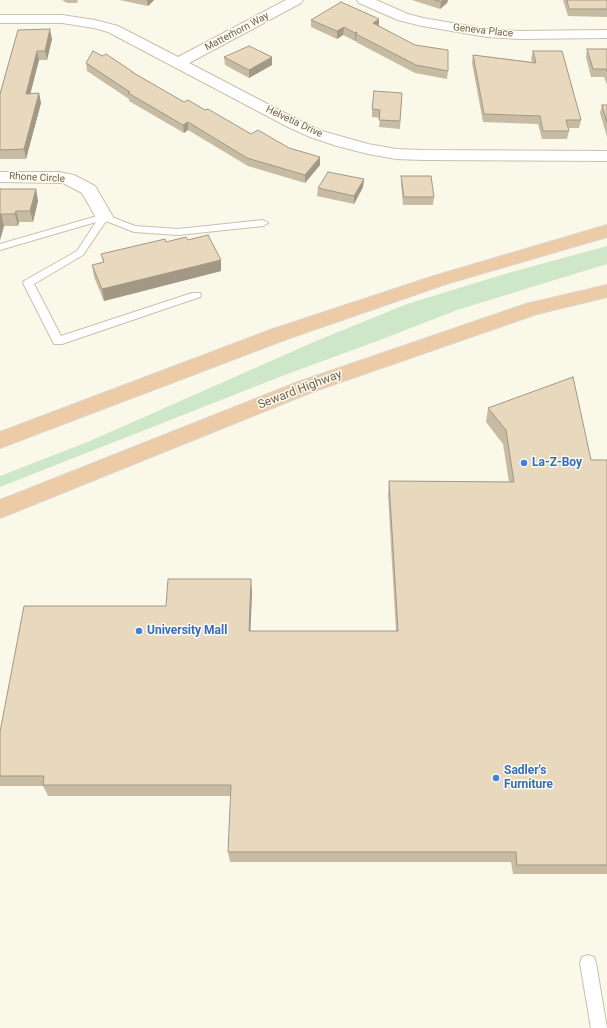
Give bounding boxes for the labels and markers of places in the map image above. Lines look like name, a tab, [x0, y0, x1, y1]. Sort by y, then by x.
place label: La-Z-Boy	[532, 456, 582, 470]
marker: La-Z-Boy	[519, 458, 529, 468]
place label: University Mall	[147, 624, 227, 638]
marker: University Mall	[134, 626, 144, 636]
place label: Sadler's Furniture	[504, 764, 553, 792]
marker: Sadler's Furniture	[491, 773, 501, 783]

